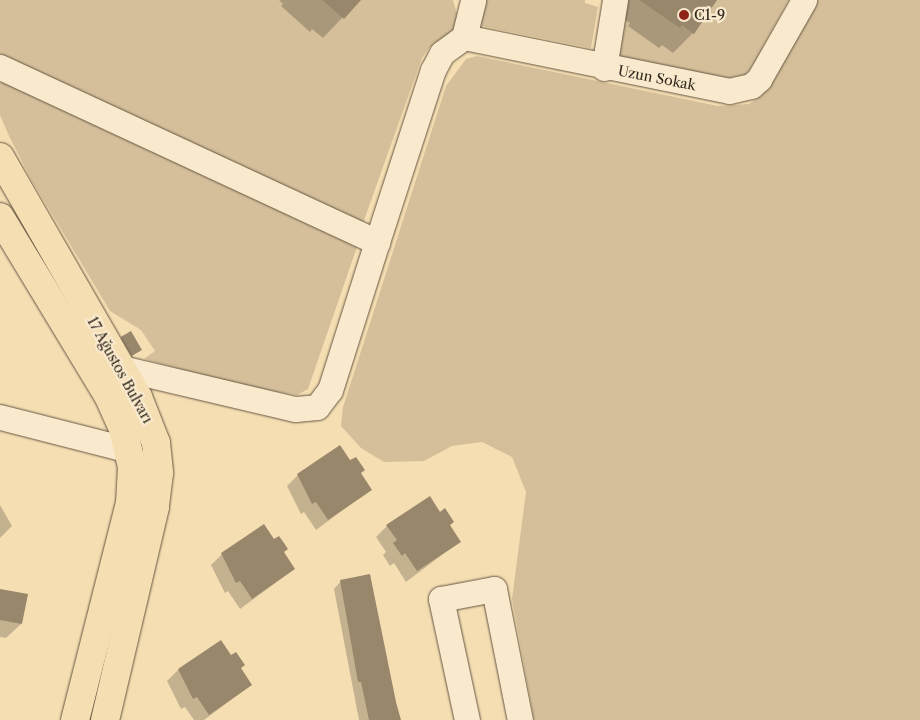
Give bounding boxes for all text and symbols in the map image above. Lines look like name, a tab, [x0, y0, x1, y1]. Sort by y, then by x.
place label: C1-9	[694, 7, 725, 23]
marker: C1-9	[678, 9, 690, 21]
street label: Uzun Sokak	[617, 62, 697, 94]
street label: 17 Ağustos Bulvarı	[84, 314, 156, 426]

